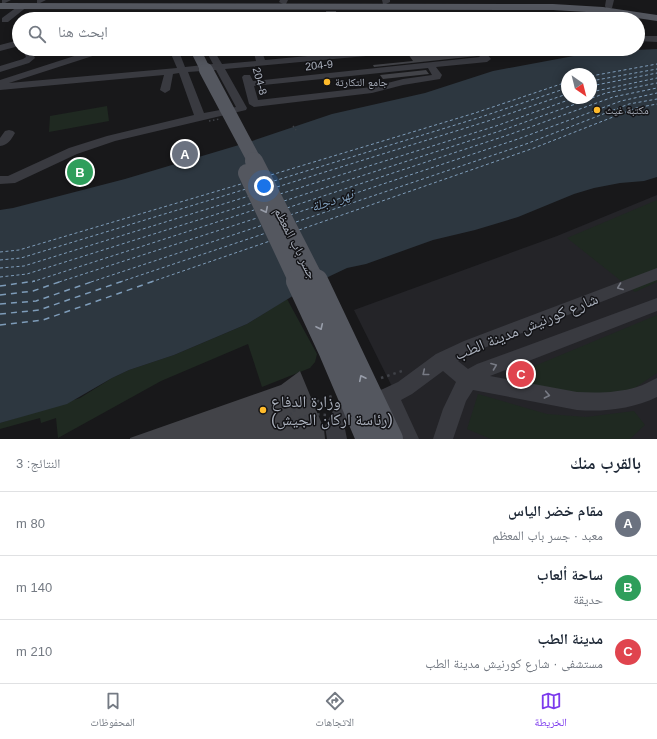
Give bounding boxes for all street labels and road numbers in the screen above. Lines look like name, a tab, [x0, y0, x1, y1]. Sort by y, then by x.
street label: 204-9	[304, 58, 334, 72]
street label: 204-8	[251, 66, 269, 96]
street label: جسر باب المعظم	[270, 205, 320, 282]
street label: شارع كورنيش مدينة الطب	[452, 290, 601, 365]

